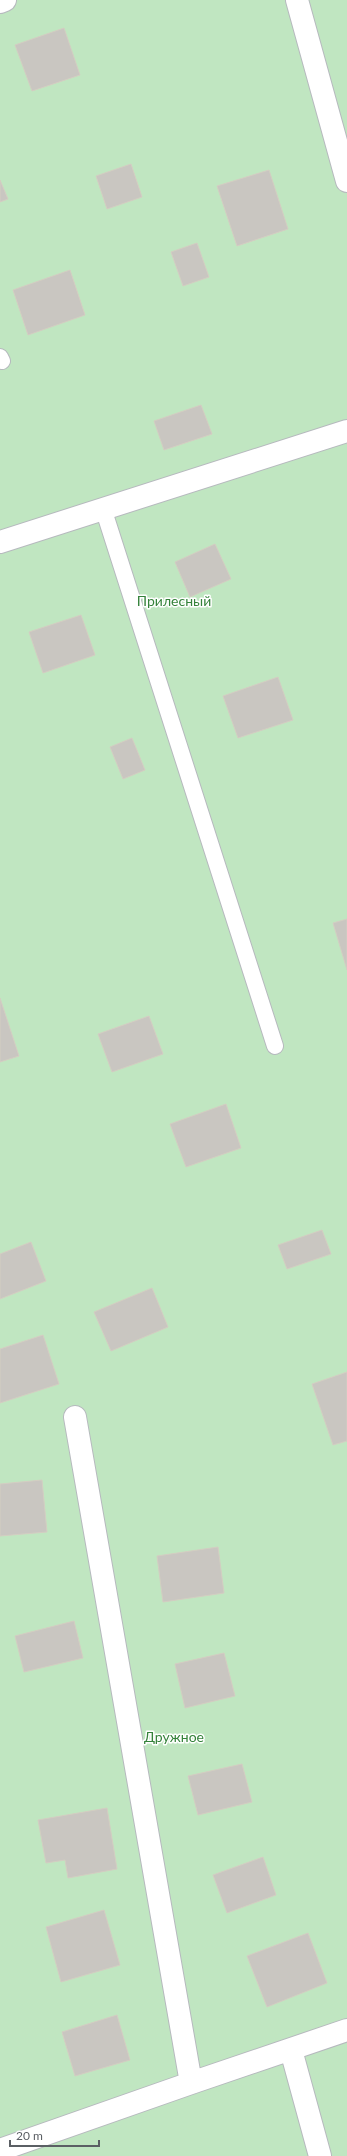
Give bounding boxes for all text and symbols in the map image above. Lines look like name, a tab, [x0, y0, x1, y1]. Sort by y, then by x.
park label: Прилесный	[137, 592, 211, 609]
park label: Дружное	[144, 1728, 204, 1745]
scale bar	[10, 2122, 99, 2148]
text: 20 m	[16, 2128, 43, 2143]

